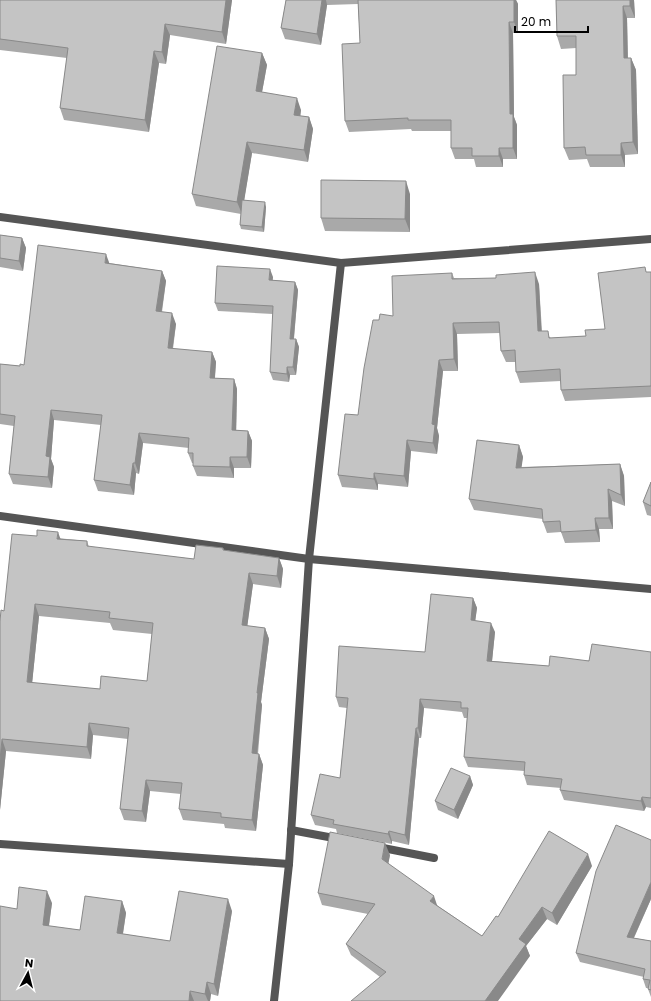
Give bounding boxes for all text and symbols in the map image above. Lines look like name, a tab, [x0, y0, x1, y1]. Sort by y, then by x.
scale bar	[515, 8, 588, 34]
text: 20 m	[521, 13, 551, 30]
north arrow	[8, 953, 48, 993]
text: N	[24, 955, 34, 972]

